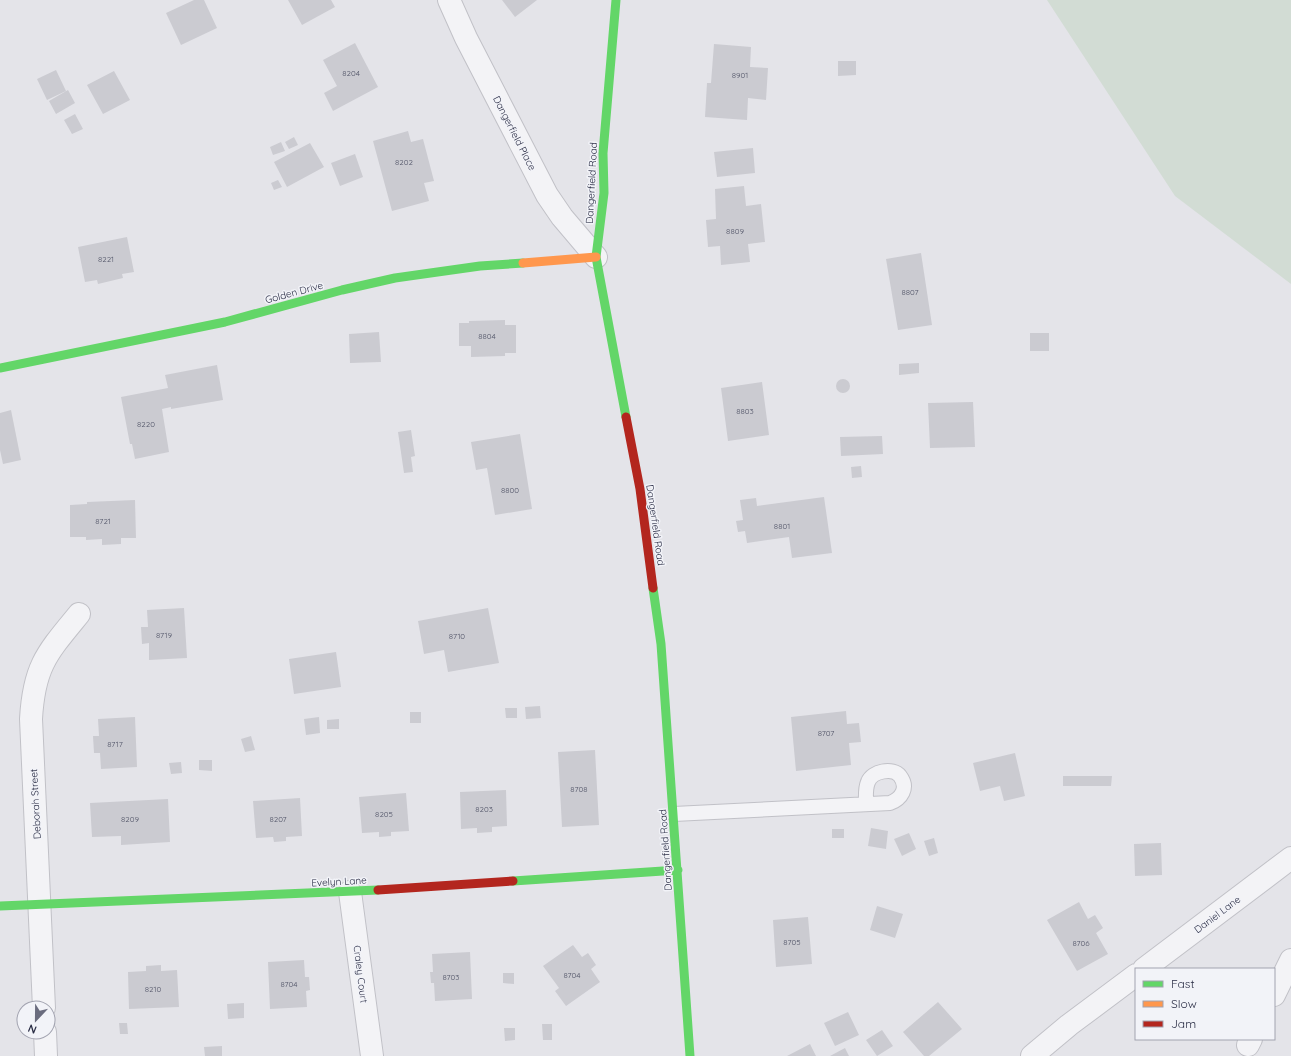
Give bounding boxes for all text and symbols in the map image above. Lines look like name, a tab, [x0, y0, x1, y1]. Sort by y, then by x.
house number: 8204	[342, 68, 360, 78]
house number: 8901	[732, 70, 748, 80]
street label: Dangerfield Place	[490, 94, 539, 173]
street label: Dangerfield Road	[583, 142, 600, 224]
house number: 8202	[395, 157, 414, 167]
house number: 8809	[726, 226, 744, 236]
house number: 8221	[98, 254, 114, 264]
street label: Golden Drive	[264, 278, 325, 306]
house number: 8807	[901, 287, 919, 297]
house number: 8804	[478, 331, 496, 341]
house number: 8803	[736, 406, 754, 416]
house number: 8220	[137, 419, 155, 429]
street label: Dangerfield Road	[643, 484, 668, 566]
house number: 8800	[501, 485, 519, 495]
house number: 8721	[95, 516, 111, 526]
house number: 8801	[774, 521, 790, 531]
house number: 8719	[156, 630, 173, 640]
house number: 8710	[449, 631, 465, 641]
house number: 8707	[818, 728, 834, 738]
house number: 8717	[107, 739, 123, 749]
street label: Deborah Street	[27, 768, 44, 840]
house number: 8708	[570, 784, 588, 794]
house number: 8203	[475, 804, 493, 814]
house number: 8205	[375, 809, 393, 819]
street label: Dangerfield Road	[656, 809, 675, 891]
house number: 8209	[121, 814, 140, 824]
house number: 8207	[269, 814, 287, 824]
street label: Evelyn Lane	[311, 874, 367, 889]
street label: Daniel Lane	[1192, 893, 1243, 936]
house number: 8705	[783, 937, 801, 947]
house number: 8706	[1072, 938, 1090, 948]
street label: Craley Court	[351, 944, 371, 1004]
legend	[1135, 968, 1275, 1040]
house number: 8704	[563, 970, 581, 980]
house number: 8703	[442, 972, 460, 982]
text: Fast	[1171, 976, 1195, 991]
house number: 8704	[280, 979, 298, 989]
house number: 8210	[145, 984, 161, 994]
text: Slow	[1171, 996, 1197, 1011]
north arrow	[16, 1000, 56, 1040]
text: Jam	[1171, 1016, 1196, 1031]
text: N	[26, 1021, 39, 1037]

